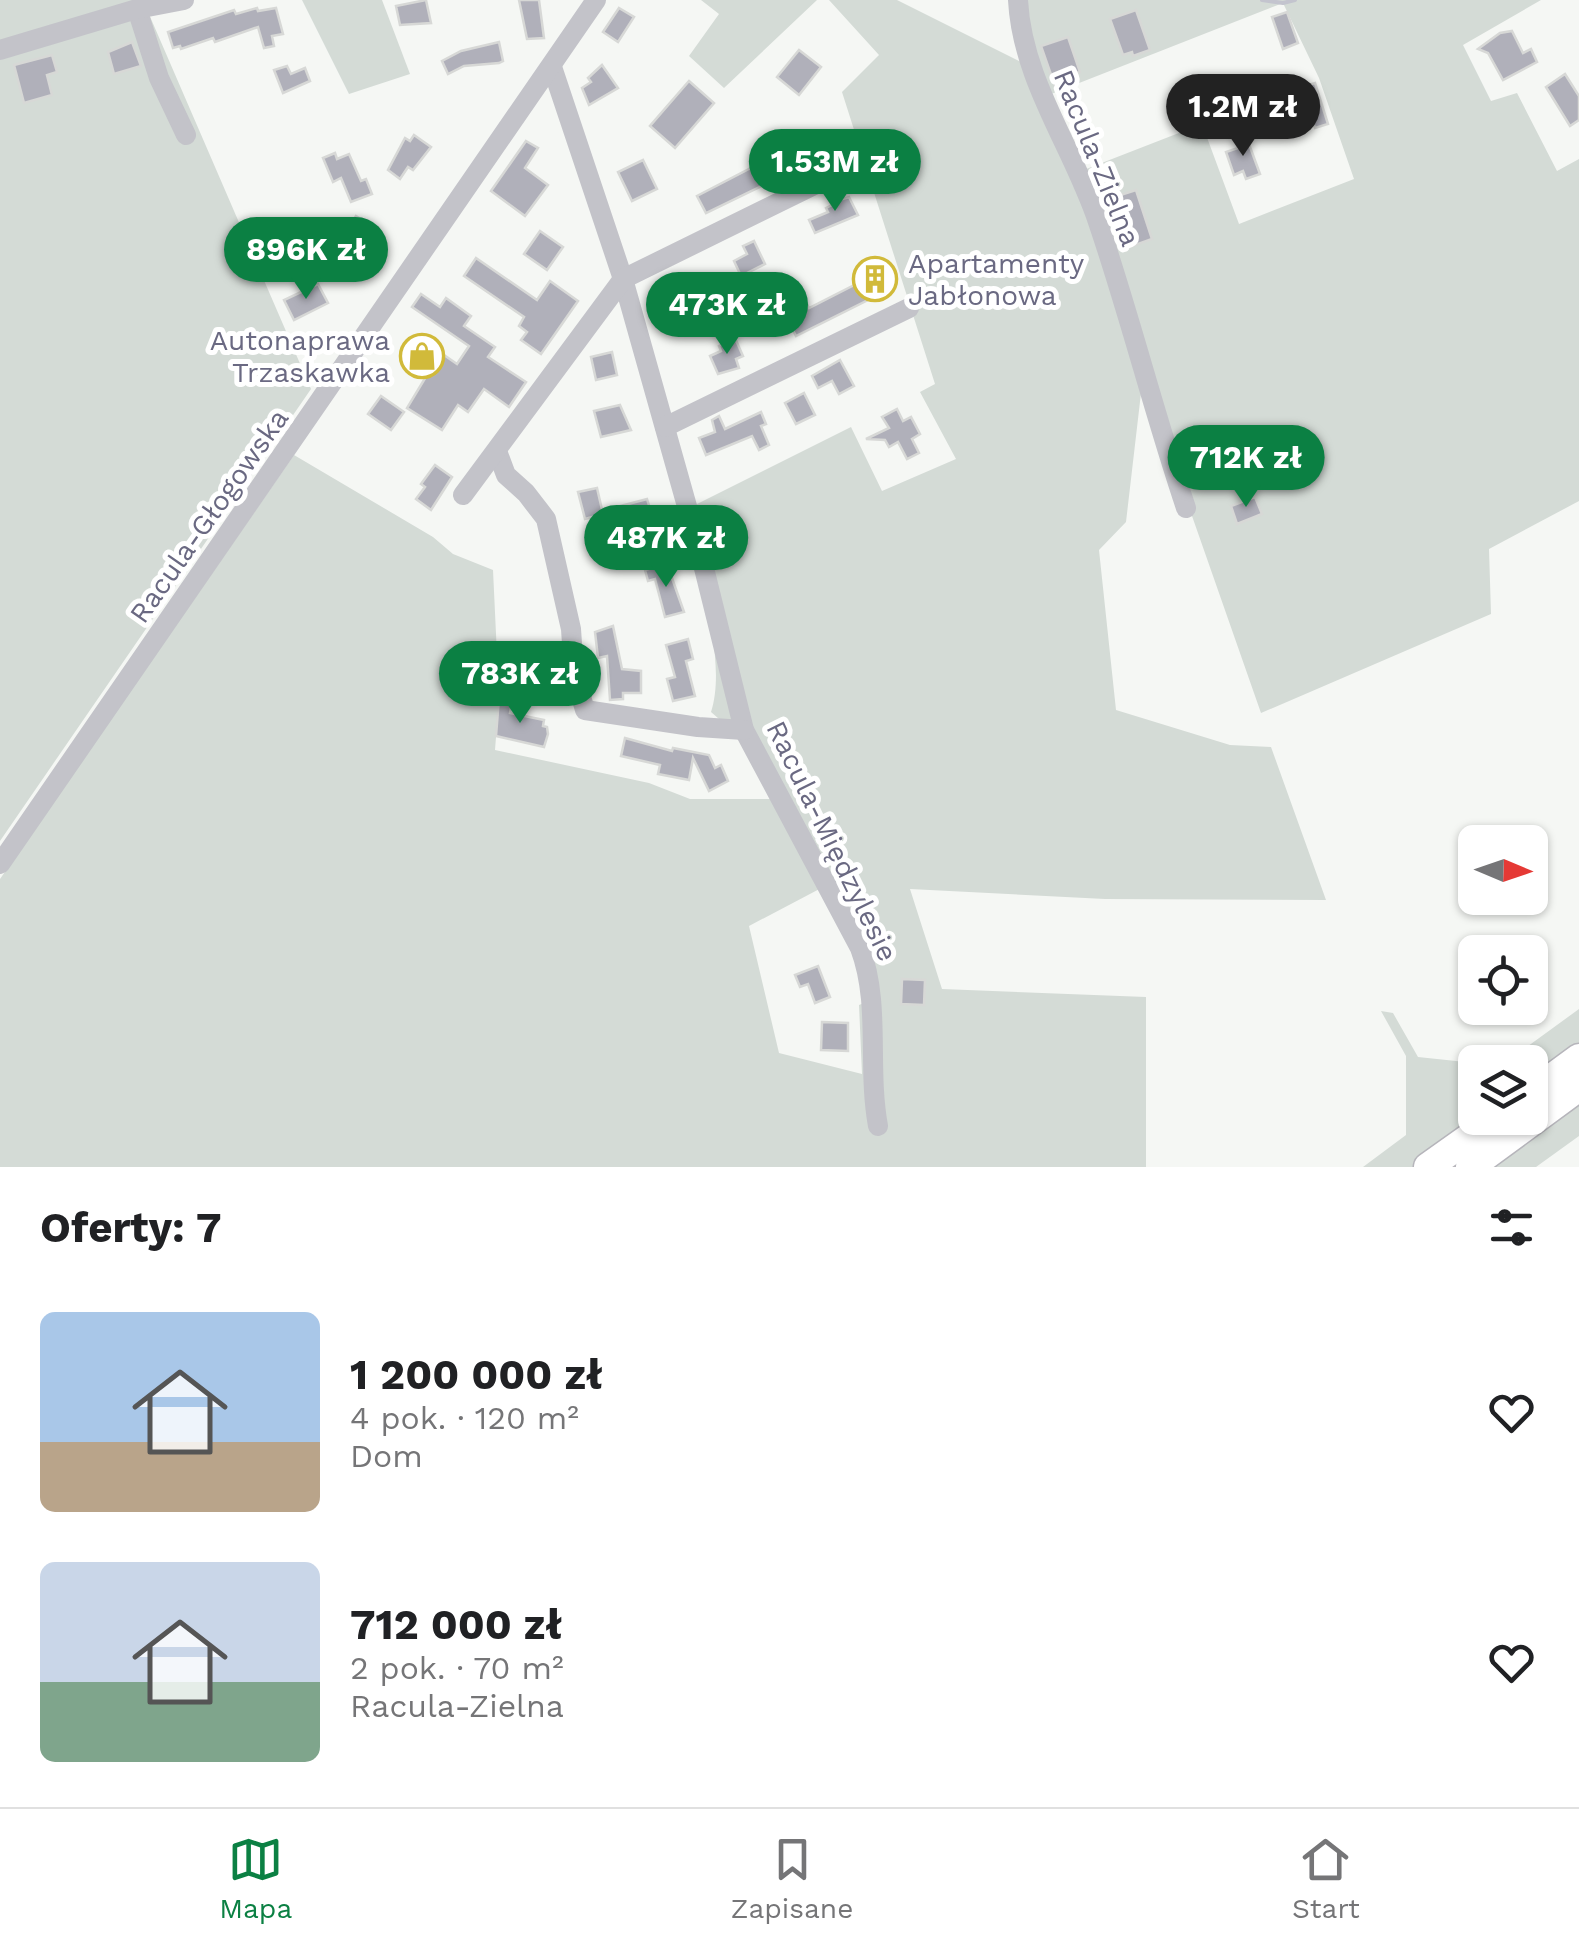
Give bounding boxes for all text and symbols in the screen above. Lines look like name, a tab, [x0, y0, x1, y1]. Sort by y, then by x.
street label: Racula-Zielna	[1047, 65, 1147, 251]
pin: 1.2M zł	[1151, 74, 1335, 159]
text: 1.2M zł	[1188, 87, 1298, 125]
pin: 1.53M zł	[732, 129, 938, 214]
text: 1.53M zł	[771, 142, 899, 180]
pin: 896K zł	[214, 217, 398, 302]
text: 896K zł	[246, 230, 366, 268]
place label: Apartamenty Jabłonowa	[908, 247, 1085, 312]
building icon: Apartamenty Jabłonowa	[852, 256, 898, 302]
pin: 473K zł	[635, 272, 819, 357]
text: 473K zł	[668, 285, 786, 323]
place label: Autonaprawa Trzaskawka	[210, 324, 390, 389]
shop icon: Autonaprawa Trzaskawka	[399, 333, 445, 379]
street label: Racula-Głogowska	[123, 403, 295, 629]
pin: 712K zł	[1154, 425, 1338, 510]
text: 712K zł	[1190, 438, 1302, 476]
pin: 487K zł	[574, 505, 758, 590]
text: 487K zł	[606, 518, 726, 556]
pin: 783K zł	[428, 641, 612, 726]
text: 783K zł	[461, 654, 579, 692]
street label: Racula-Międzylesie	[759, 715, 905, 967]
north arrow	[1458, 825, 1548, 915]
map controls	[1458, 825, 1548, 1135]
button: locate	[1458, 935, 1548, 1025]
button: layers	[1458, 1045, 1548, 1135]
icon: filters	[1484, 1200, 1539, 1255]
text: Oferty: 7	[40, 1203, 222, 1252]
text: 1 200 000 zł	[350, 1350, 603, 1399]
icon: home	[120, 1352, 240, 1472]
icon: heart	[1484, 1385, 1539, 1440]
text: 4 pok. · 120 m²	[350, 1399, 579, 1437]
text: Dom	[350, 1437, 423, 1475]
text: 712 000 zł	[350, 1600, 562, 1649]
icon: home	[120, 1602, 240, 1722]
icon: heart	[1484, 1635, 1539, 1690]
text: 2 pok. · 70 m²	[350, 1649, 564, 1687]
text: Racula-Zielna	[350, 1687, 564, 1725]
tab: Mapa	[219, 1832, 292, 1925]
tab: Zapisane	[731, 1832, 853, 1925]
tab: Start	[1292, 1832, 1360, 1925]

